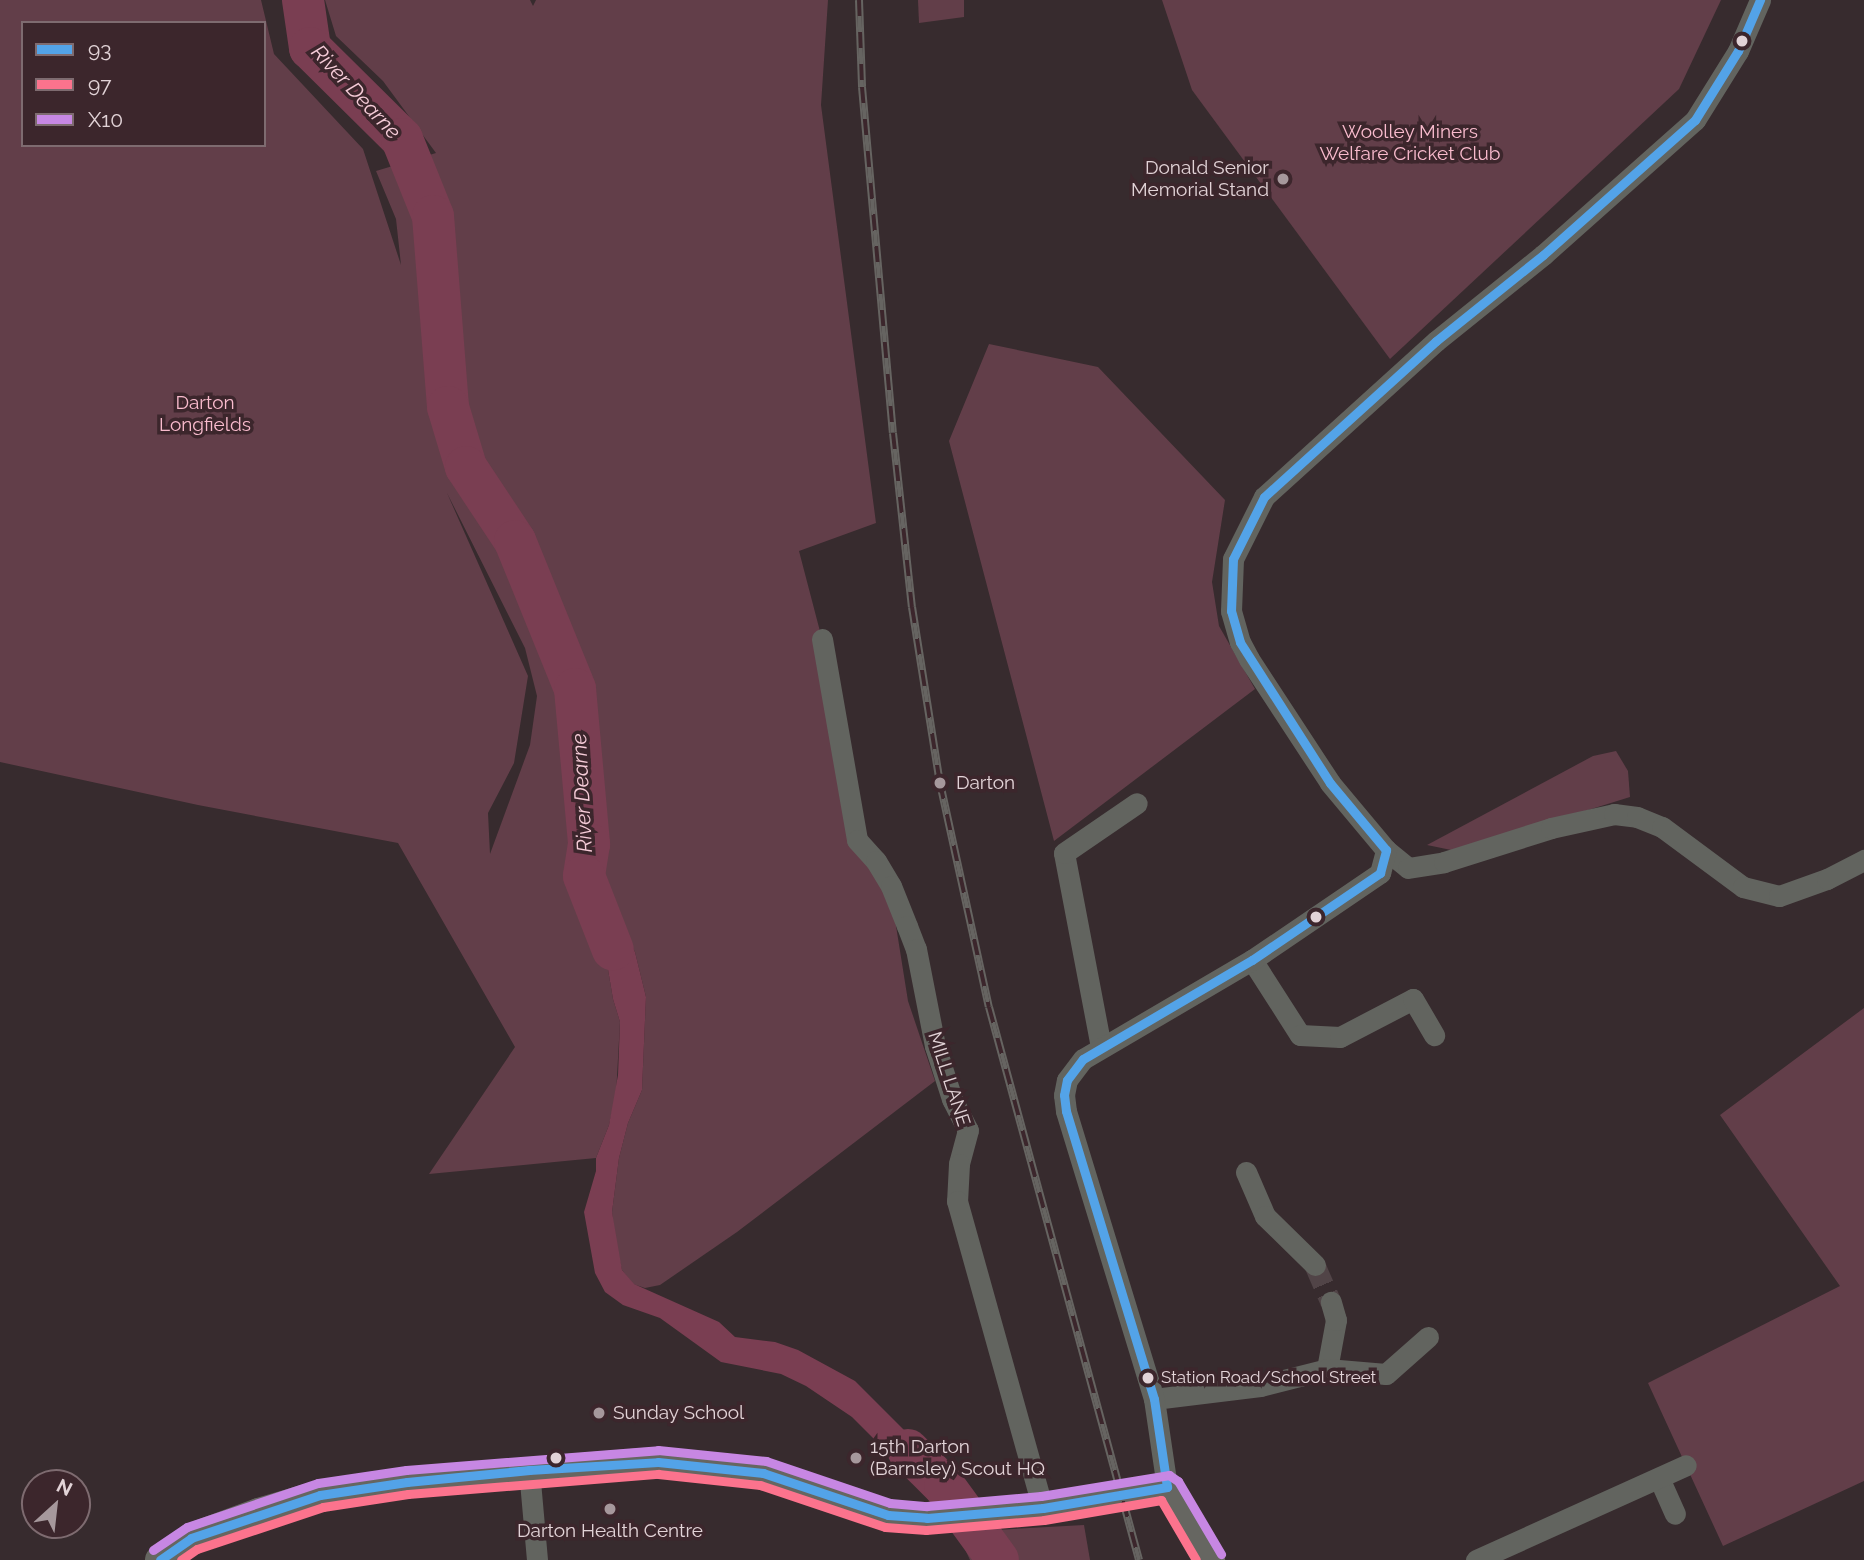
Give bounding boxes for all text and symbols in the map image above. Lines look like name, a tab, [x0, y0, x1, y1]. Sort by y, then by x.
legend	[21, 21, 266, 147]
unlabelled marker	[1735, 34, 1749, 48]
text: 93	[88, 37, 112, 62]
water label: River Dearne	[306, 40, 406, 144]
text: 97	[88, 72, 111, 97]
text: X10	[88, 107, 123, 132]
park label: Woolley Miners Welfare Cricket Club	[1319, 121, 1501, 165]
place label: Donald Senior Memorial Stand	[1130, 157, 1269, 201]
marker: Donald Senior Memorial Stand	[1275, 171, 1291, 187]
park label: Darton Longfields	[159, 392, 251, 436]
water label: River Dearne	[566, 733, 598, 853]
place label: Darton	[956, 772, 1015, 794]
marker: Darton	[930, 773, 950, 793]
unlabelled marker	[1309, 910, 1323, 924]
street label: MILL LANE	[923, 1029, 975, 1129]
place label: Station Road/School Street	[1161, 1368, 1377, 1388]
marker: Station Road/School Street	[1141, 1371, 1155, 1385]
place label: Sunday School	[613, 1402, 745, 1424]
marker: Sunday School	[591, 1405, 607, 1421]
place label: 15th Darton (Barnsley) Scout HQ	[870, 1436, 1045, 1480]
marker: 15th Darton (Barnsley) Scout HQ	[848, 1450, 864, 1466]
unlabelled marker	[549, 1451, 563, 1465]
north arrow	[21, 1469, 91, 1539]
text: N	[53, 1474, 76, 1500]
marker: Darton Health Centre	[602, 1501, 618, 1517]
place label: Darton Health Centre	[517, 1520, 703, 1542]

